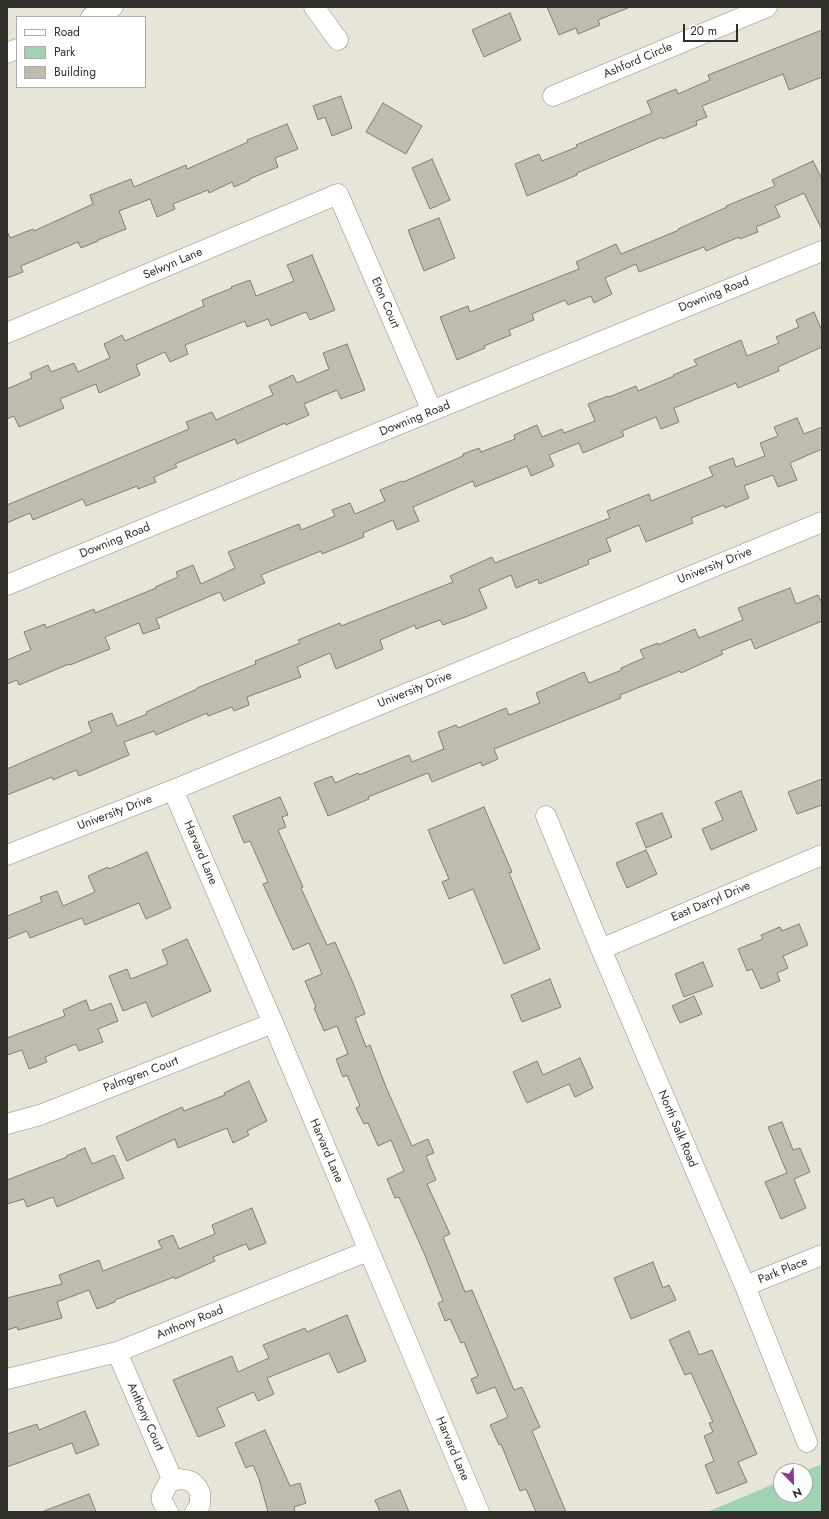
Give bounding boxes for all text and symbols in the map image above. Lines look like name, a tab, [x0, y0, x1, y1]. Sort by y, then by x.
legend	[16, 16, 146, 88]
scale bar	[685, 16, 740, 42]
text: 20 m	[690, 22, 717, 40]
text: Road	[54, 23, 80, 41]
street label: Ashford Circle	[601, 40, 675, 82]
text: Park	[54, 43, 75, 61]
text: Building	[54, 63, 96, 81]
street label: Selwyn Lane	[141, 245, 205, 283]
street label: Downing Road	[677, 274, 751, 316]
street label: Eton Court	[368, 275, 402, 331]
street label: Downing Road	[378, 398, 452, 440]
street label: Downing Road	[78, 520, 152, 562]
street label: University Drive	[676, 545, 754, 587]
street label: University Drive	[376, 669, 454, 711]
street label: University Drive	[76, 792, 154, 834]
street label: Harvard Lane	[180, 819, 220, 887]
street label: East Darryl Drive	[669, 879, 753, 925]
street label: Palmgren Court	[102, 1054, 180, 1096]
street label: North Salk Road	[654, 1088, 700, 1170]
street label: Harvard Lane	[306, 1117, 346, 1185]
street label: Park Place	[756, 1255, 810, 1287]
street label: Anthony Road	[154, 1303, 226, 1343]
street label: Anthony Court	[124, 1381, 166, 1453]
street label: Harvard Lane	[432, 1415, 472, 1483]
north arrow	[773, 1463, 813, 1503]
text: N	[790, 1484, 804, 1502]

